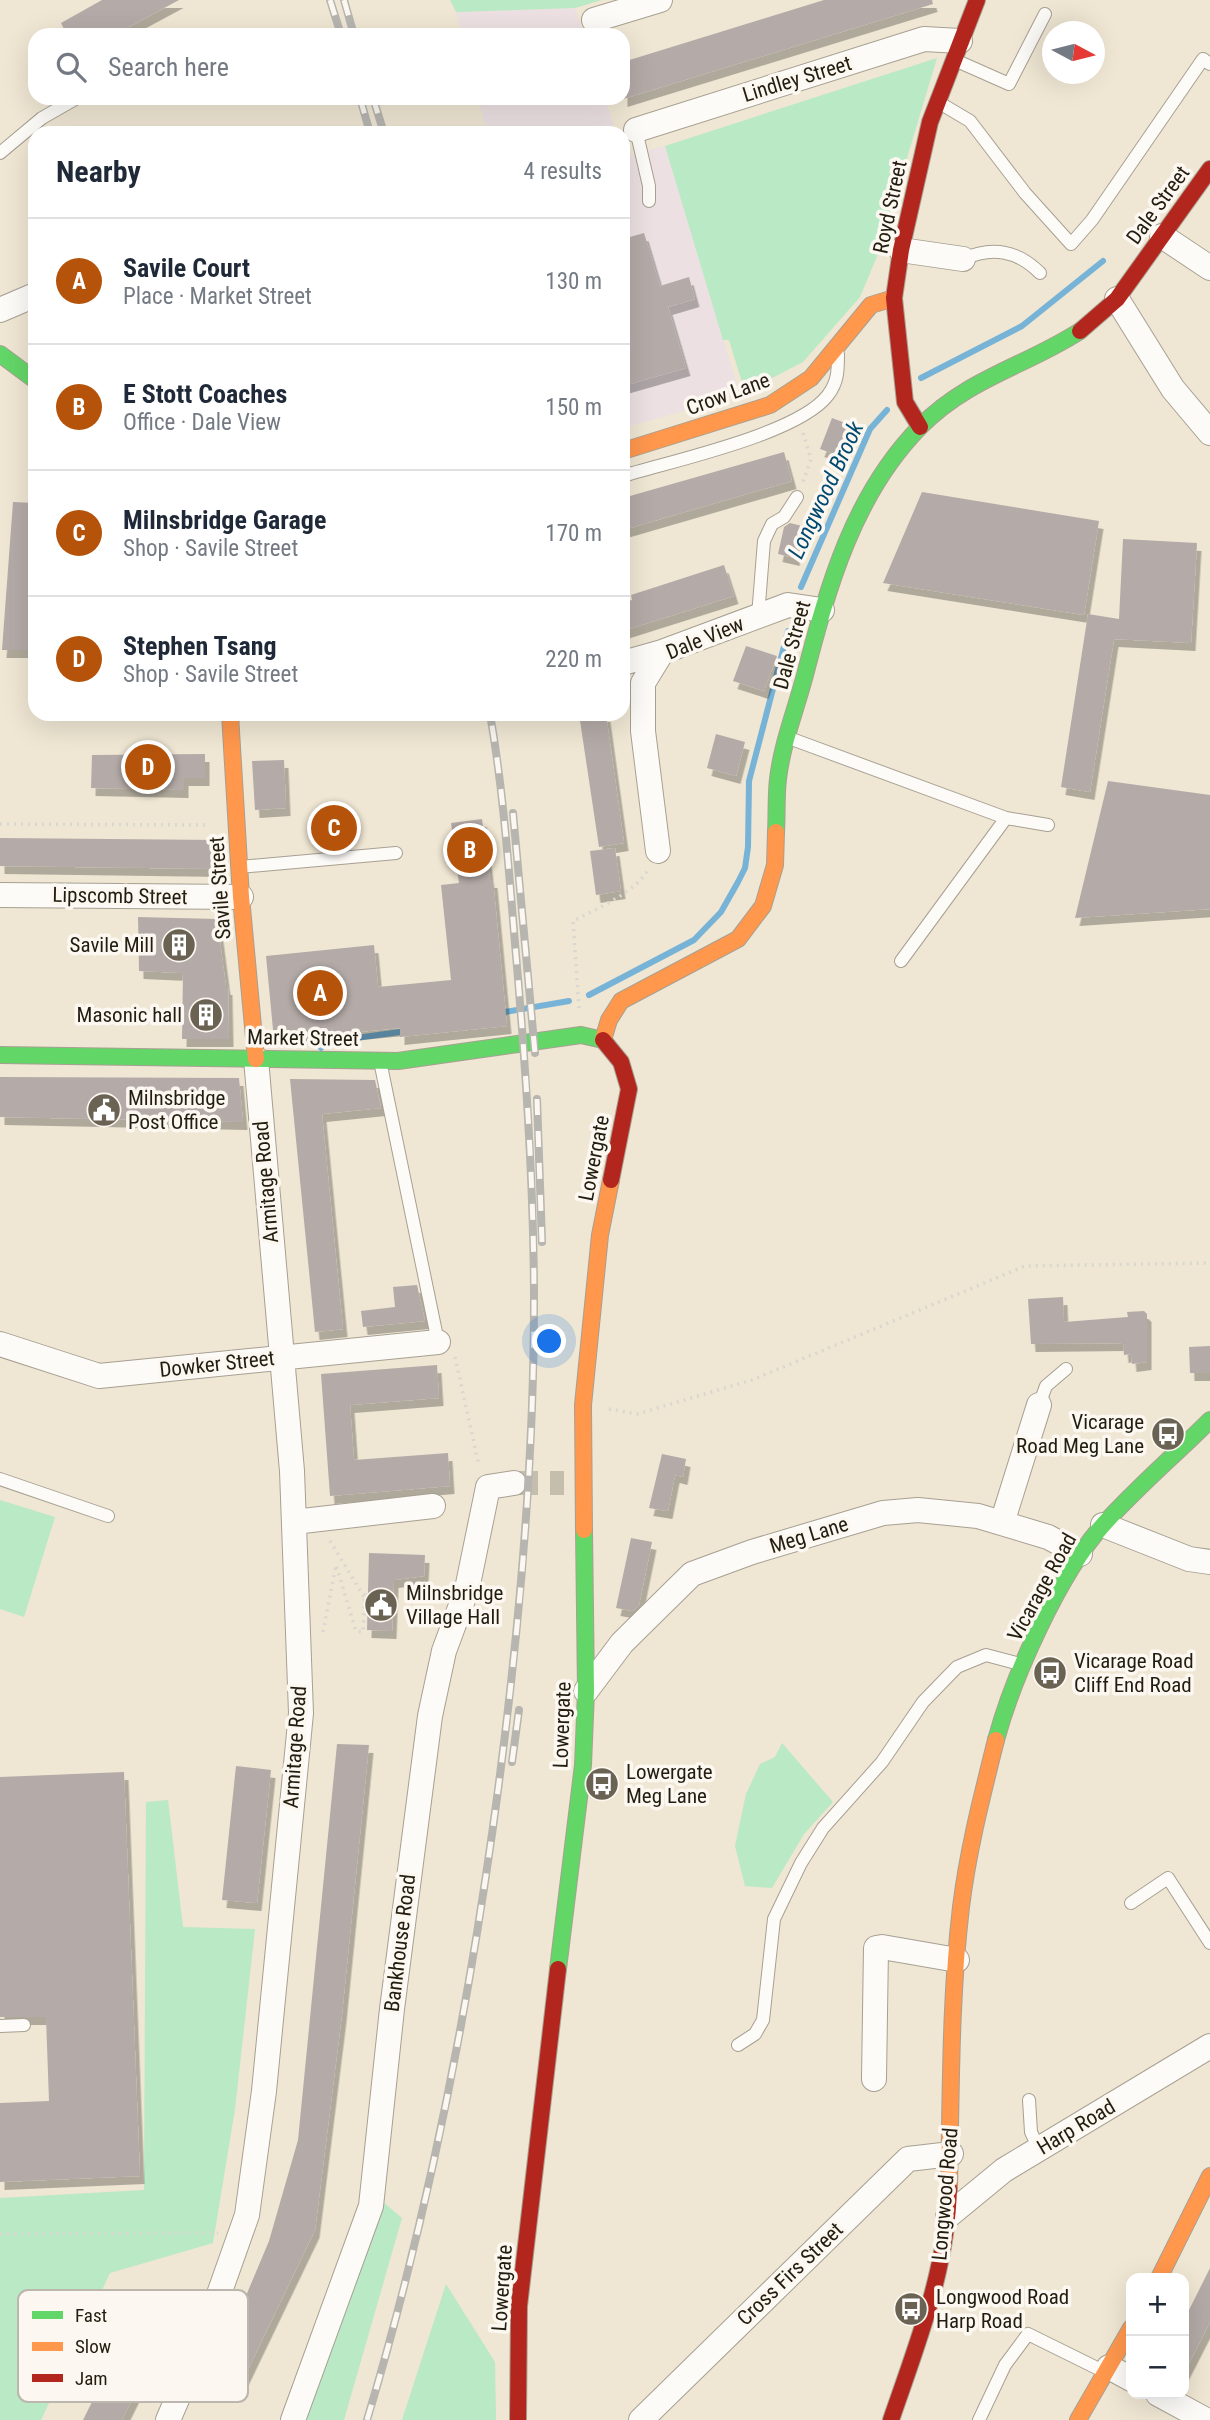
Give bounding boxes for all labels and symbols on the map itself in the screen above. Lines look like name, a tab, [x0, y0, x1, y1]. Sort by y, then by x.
north arrow	[1042, 21, 1105, 84]
street label: Lindley Street	[740, 51, 854, 107]
street label: Royd Street	[868, 158, 912, 256]
street label: Dale Street	[1122, 161, 1194, 249]
street label: Crow Lane	[683, 368, 773, 420]
water label: Longwood Brook	[782, 416, 870, 563]
street label: Dale Street	[769, 598, 815, 692]
street label: Dale View	[663, 611, 748, 664]
pin: D	[125, 741, 171, 793]
pin: C	[311, 802, 357, 854]
pin: B	[447, 824, 493, 876]
street label: Savile Street	[204, 836, 236, 940]
street label: Lipscomb Street	[52, 883, 188, 909]
building icon: Savile Mill	[160, 926, 198, 964]
place label: Savile Mill	[70, 933, 154, 957]
pin: A	[297, 967, 343, 1019]
building icon: Masonic hall	[187, 996, 225, 1034]
place label: Masonic hall	[77, 1003, 182, 1027]
street label: Market Street	[247, 1025, 359, 1051]
place label: Milnsbridge Post Office	[128, 1086, 226, 1134]
public building icon: Milnsbridge Post Office	[85, 1091, 123, 1129]
street label: Lowergate	[574, 1113, 614, 1203]
street label: Armitage Road	[249, 1120, 283, 1244]
your location	[532, 1324, 566, 1358]
street label: Dowker Street	[158, 1346, 276, 1382]
place label: Vicarage Road Meg Lane	[1016, 1410, 1144, 1458]
bus stop icon: Vicarage Road Meg Lane	[1149, 1415, 1187, 1453]
street label: Meg Lane	[767, 1512, 851, 1558]
street label: Vicarage Road	[1003, 1529, 1081, 1645]
place label: Milnsbridge Village Hall	[406, 1581, 504, 1629]
public building icon: Milnsbridge Village Hall	[362, 1586, 400, 1624]
place label: Vicarage Road Cliff End Road	[1074, 1649, 1194, 1697]
bus stop icon: Vicarage Road Cliff End Road	[1031, 1654, 1069, 1692]
street label: Lowergate	[548, 1681, 576, 1769]
street label: Armitage Road	[279, 1685, 311, 1809]
place label: Lowergate Meg Lane	[626, 1760, 713, 1808]
bus stop icon: Lowergate Meg Lane	[583, 1765, 621, 1803]
street label: Bankhouse Road	[380, 1873, 420, 2013]
street label: Harp Road	[1033, 2094, 1119, 2160]
street label: Longwood Road	[927, 2127, 963, 2261]
street label: Cross Firs Street	[732, 2218, 848, 2330]
street label: Lowergate	[487, 2244, 517, 2332]
place label: Longwood Road Harp Road	[936, 2285, 1069, 2333]
legend	[18, 2290, 248, 2402]
bus stop icon: Longwood Road Harp Road	[892, 2290, 930, 2328]
text: Fast	[75, 2304, 107, 2327]
text: Slow	[75, 2335, 111, 2358]
text: Jam	[75, 2367, 108, 2390]

